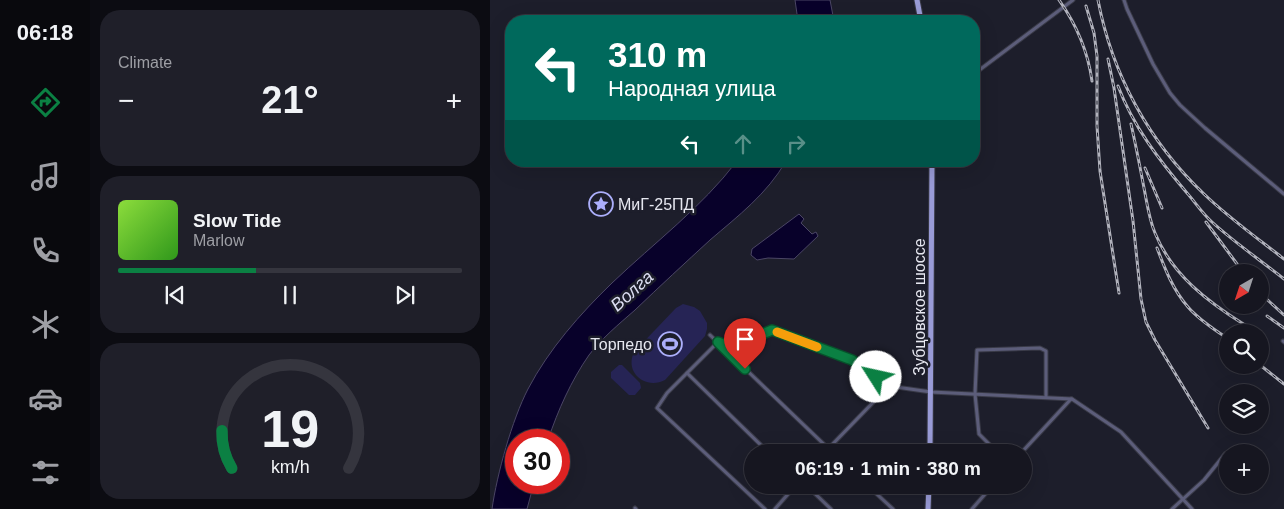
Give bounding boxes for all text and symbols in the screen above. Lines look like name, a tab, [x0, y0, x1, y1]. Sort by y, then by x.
text: 06:18	[17, 20, 73, 45]
icon: left	[525, 35, 590, 100]
text: 310 m	[608, 35, 707, 74]
text: Climate	[118, 54, 172, 71]
text: Народная улица	[608, 76, 776, 101]
text: 21°	[261, 79, 319, 121]
icon: directions	[28, 85, 63, 120]
text: −	[118, 85, 134, 116]
text: +	[446, 85, 462, 116]
icon: left	[676, 130, 704, 158]
icon: ahead	[729, 130, 757, 158]
icon: right	[782, 130, 810, 158]
icon: music	[28, 159, 63, 194]
place icon: МиГ-25ПД	[588, 191, 614, 217]
place label: МиГ-25ПД	[618, 196, 695, 213]
text: Slow Tide	[193, 210, 281, 231]
text: Marlow	[193, 232, 245, 249]
icon: phone	[28, 233, 63, 268]
street label: Зубцовское шоссе	[911, 238, 928, 376]
north arrow	[1219, 264, 1269, 314]
map controls	[1219, 264, 1269, 494]
water label: Волга	[607, 267, 657, 315]
icon: previous	[161, 281, 189, 309]
icon: pause	[276, 281, 304, 309]
icon: next	[391, 281, 419, 309]
icon: climate	[28, 307, 63, 342]
pin	[724, 318, 766, 369]
button: search	[1219, 324, 1269, 374]
icon: arrive	[731, 325, 759, 353]
sports icon: Торпедо	[657, 331, 683, 357]
place label: Торпедо	[590, 336, 652, 353]
position arrow	[849, 350, 901, 402]
icon: car	[28, 381, 63, 416]
button: layers	[1219, 384, 1269, 434]
text: 19	[261, 400, 319, 458]
speed limit sign: 30	[505, 429, 570, 494]
button: +	[1219, 444, 1269, 494]
icon: filters	[28, 455, 63, 490]
text: km/h	[271, 457, 309, 477]
text: 06:19 · 1 min · 380 m	[795, 458, 981, 479]

